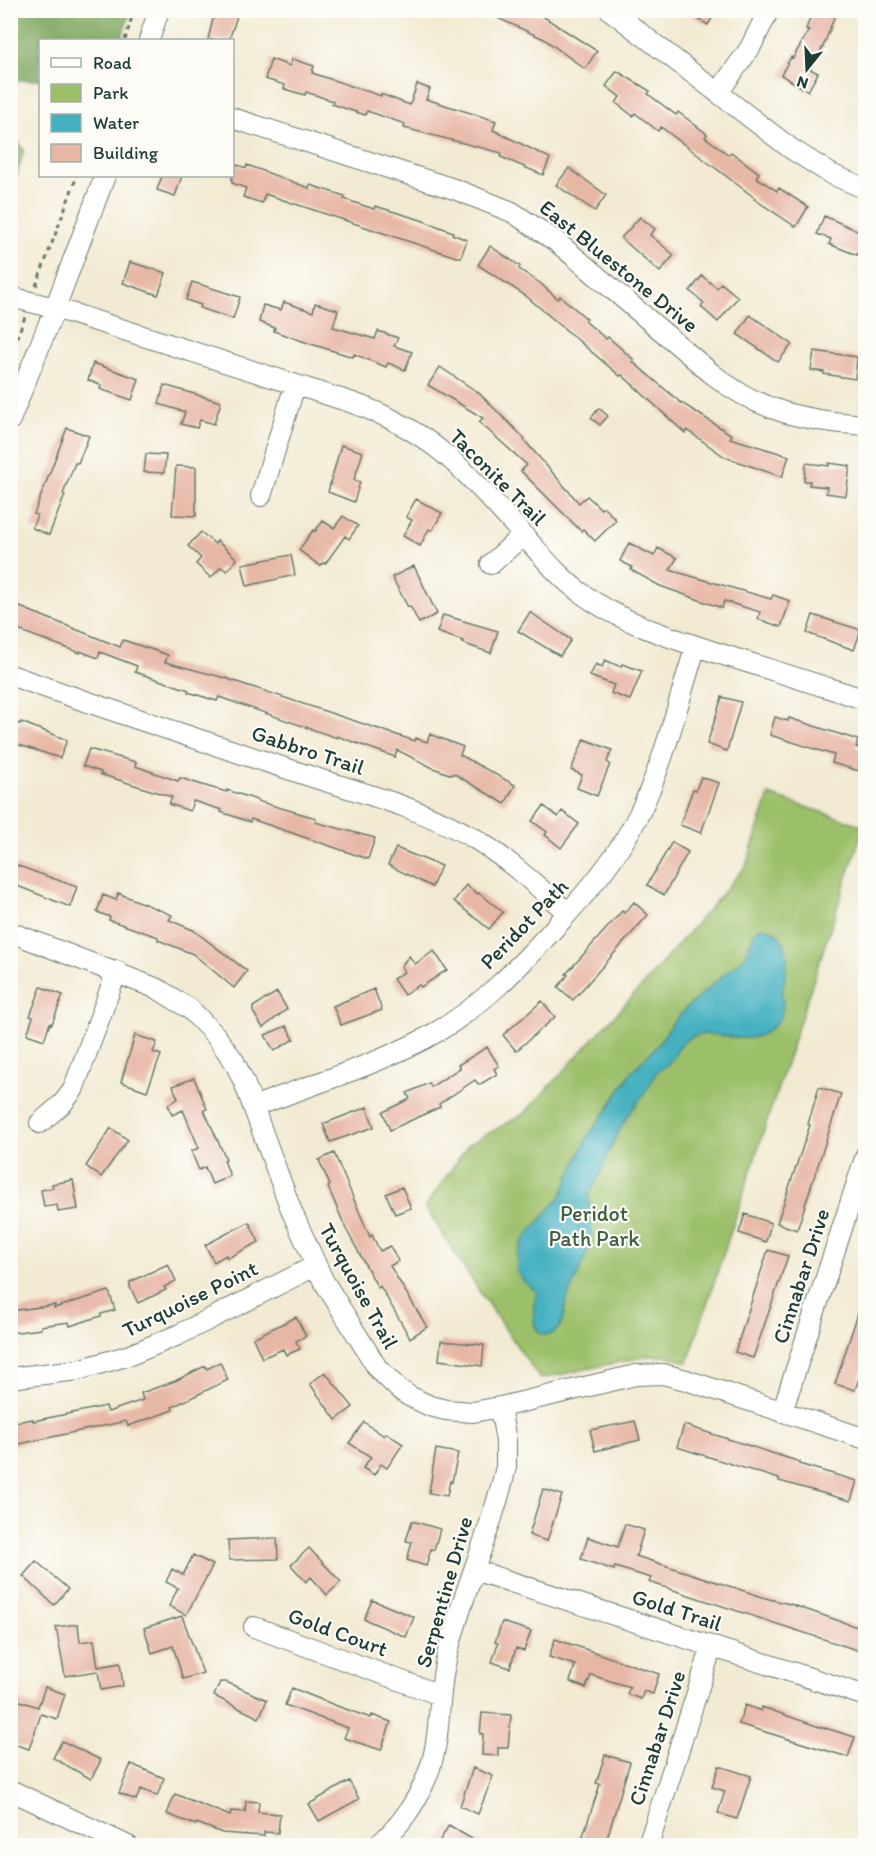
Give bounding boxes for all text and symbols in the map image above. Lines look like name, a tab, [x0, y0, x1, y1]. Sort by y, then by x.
legend	[39, 39, 234, 177]
north arrow	[777, 39, 837, 99]
text: Road	[93, 52, 132, 74]
text: N	[794, 72, 811, 93]
text: Park	[93, 82, 128, 104]
text: Water	[93, 112, 139, 134]
text: Building	[93, 142, 159, 164]
street label: East Bluestone Drive	[534, 194, 704, 338]
street label: Taconite Trail	[444, 423, 552, 531]
street label: Gabbro Trail	[248, 719, 368, 781]
street label: Peridot Path	[474, 873, 574, 975]
park label: Peridot Path Park	[548, 1200, 640, 1252]
street label: Cinnabar Drive	[766, 1205, 836, 1347]
street label: Turquoise Trail	[313, 1218, 405, 1354]
street label: Turquoise Point	[118, 1255, 262, 1343]
street label: Serpentine Drive	[410, 1513, 478, 1671]
street label: Gold Trail	[629, 1583, 725, 1637]
street label: Gold Court	[285, 1602, 391, 1662]
street label: Cinnabar Drive	[622, 1667, 692, 1809]

